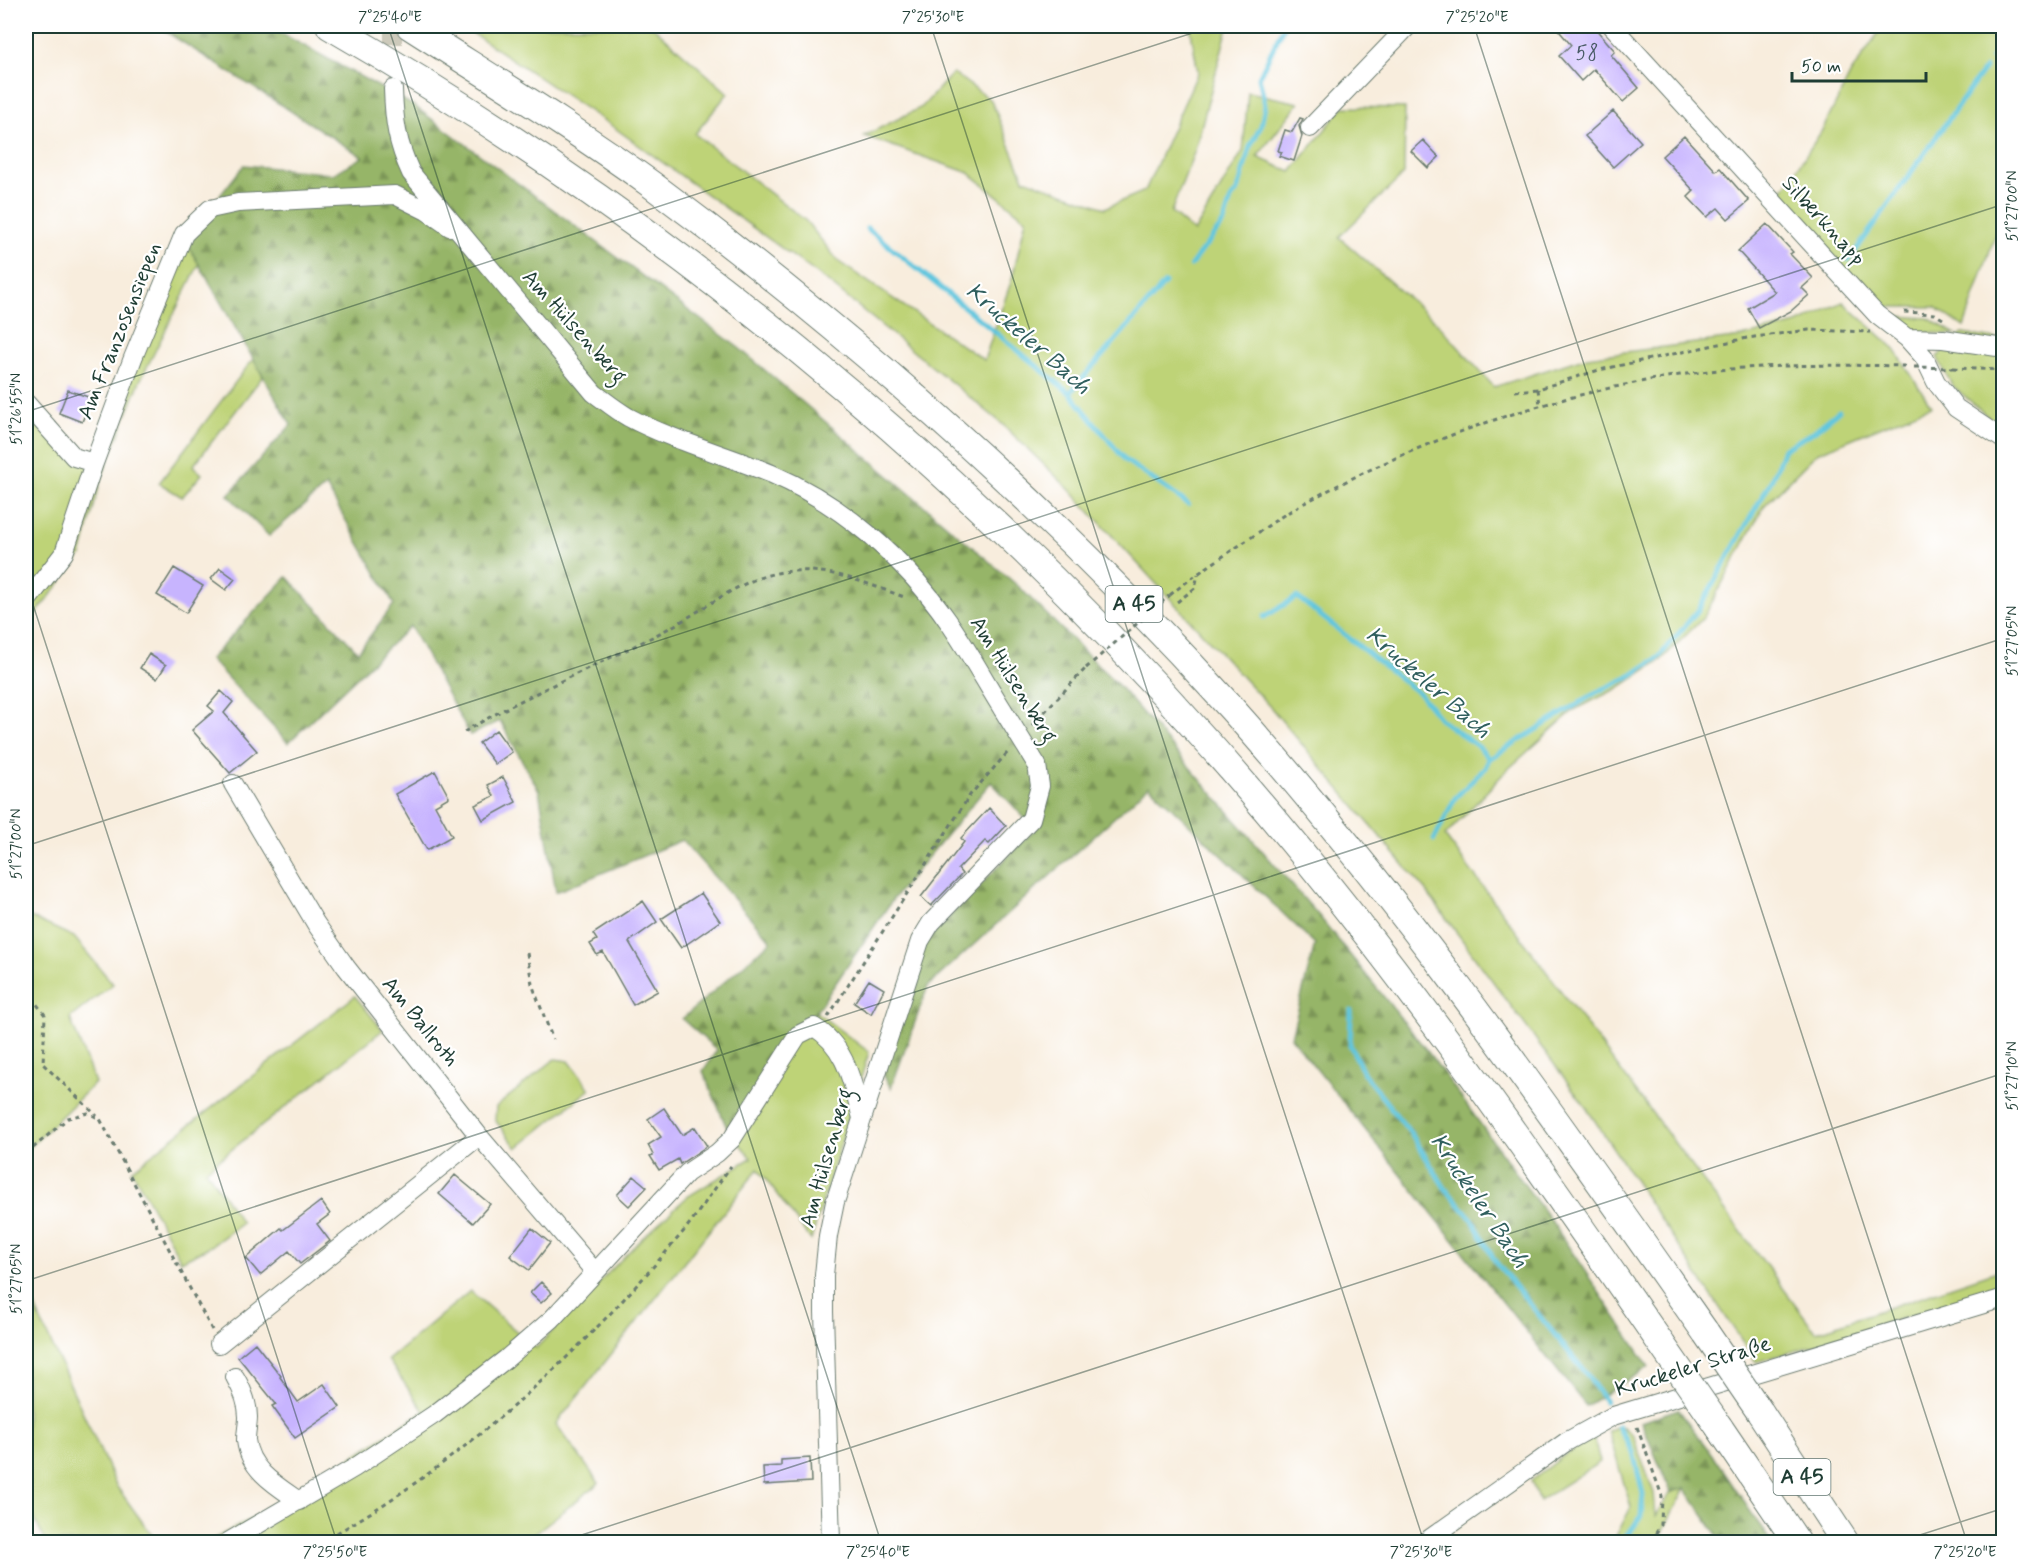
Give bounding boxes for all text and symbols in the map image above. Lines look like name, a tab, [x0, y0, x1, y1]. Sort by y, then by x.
text: 7°25'40"E	[358, 8, 422, 28]
text: 7°25'30"E	[902, 8, 964, 28]
text: 7°25'20"E	[1446, 8, 1509, 28]
house number: 58	[1576, 40, 1598, 67]
scale bar	[1792, 45, 1926, 83]
text: 50 m	[1801, 55, 1841, 79]
street label: Silberknapp	[1775, 170, 1871, 272]
text: 51°27'00"N	[2003, 170, 2023, 242]
street label: Am Franzosensiepen	[72, 238, 168, 424]
street label: Am Hülsenberg	[513, 264, 633, 392]
water label: Kruckeler Bach	[959, 276, 1097, 402]
text: 51°26'55"N	[7, 373, 27, 445]
road number: A 45	[1106, 586, 1162, 622]
text: 51°27'05"N	[2003, 606, 2023, 676]
street label: Am Hülsenberg	[960, 611, 1063, 750]
water label: Kruckeler Bach	[1359, 620, 1497, 746]
text: 51°27'00"N	[7, 808, 27, 880]
street label: Am Ballroth	[375, 971, 465, 1073]
text: 51°27'10"N	[2003, 1041, 2023, 1111]
street label: Am Hülsenberg	[794, 1085, 863, 1232]
water label: Kruckeler Bach	[1423, 1128, 1535, 1274]
text: 51°27'05"N	[7, 1244, 27, 1314]
street label: Kruckeler Straße	[1612, 1330, 1774, 1404]
road number: A 45	[1774, 1459, 1830, 1495]
text: 7°25'50"E	[303, 1543, 367, 1563]
text: 7°25'40"E	[846, 1543, 910, 1563]
text: 7°25'30"E	[1390, 1543, 1452, 1563]
text: 7°25'20"E	[1934, 1543, 1997, 1563]

